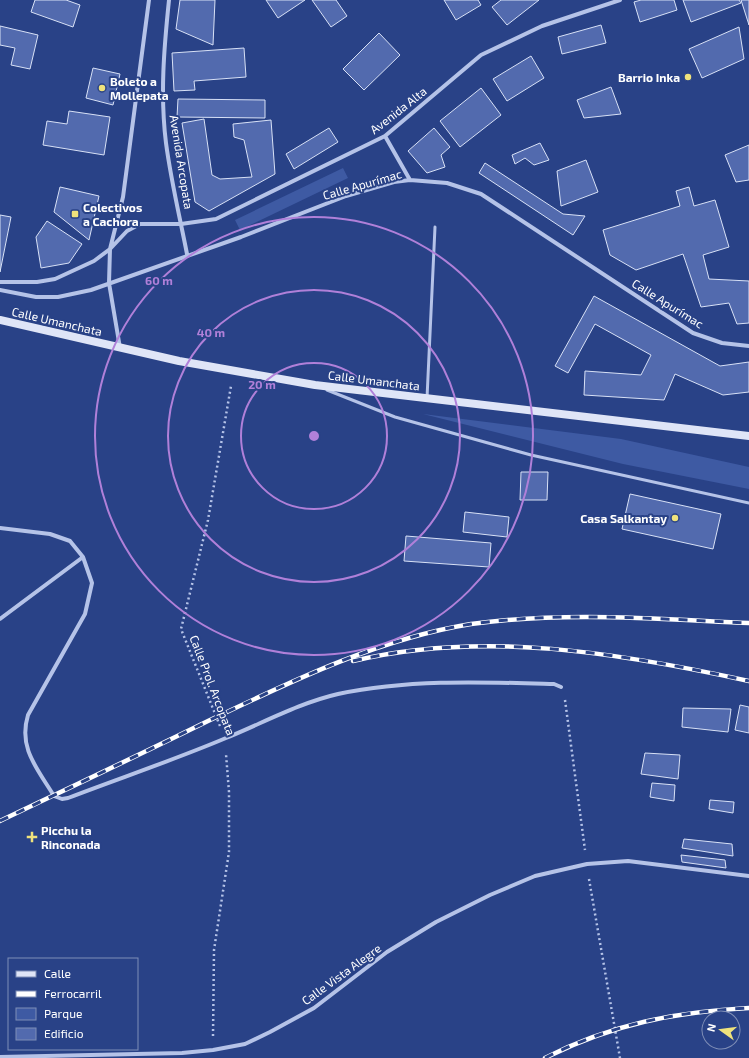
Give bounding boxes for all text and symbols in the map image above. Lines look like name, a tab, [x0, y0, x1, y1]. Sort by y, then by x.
place label: Barrio Inka	[618, 70, 680, 84]
marker: Barrio Inka	[683, 72, 693, 82]
place label: Boleto a Mollepata	[110, 74, 169, 102]
marker: Boleto a Mollepata	[97, 83, 107, 93]
street label: Avenida Alta	[367, 84, 429, 136]
street label: Avenida Arcopata	[168, 114, 196, 210]
street label: Calle Apurímac	[321, 166, 403, 202]
place label: Colectivos a Cachora	[83, 200, 142, 228]
marker: Colectivos a Cachora	[70, 209, 80, 219]
text: 60 m	[145, 273, 173, 287]
street label: Calle Apurímac	[630, 275, 706, 331]
street label: Calle Umanchata	[10, 304, 104, 338]
text: 40 m	[197, 325, 225, 339]
street label: Calle Umanchata	[327, 367, 421, 393]
text: 20 m	[248, 377, 276, 391]
centre of rings	[307, 429, 321, 443]
place label: Casa Salkantay	[580, 511, 667, 526]
marker: Casa Salkantay	[670, 513, 680, 523]
street label: Calle Prol. Arcopata	[187, 633, 239, 737]
place label: Picchu la Rinconada	[41, 823, 101, 851]
marker: Picchu la Rinconada	[26, 831, 38, 843]
street label: Calle Vista Alegre	[299, 941, 383, 1007]
legend	[8, 958, 138, 1050]
text: Calle	[44, 966, 71, 980]
text: Ferrocarril	[44, 986, 102, 1000]
text: Parque	[44, 1006, 82, 1020]
north arrow	[701, 1010, 741, 1050]
text: N	[704, 1022, 718, 1033]
text: Edificio	[44, 1026, 84, 1040]

